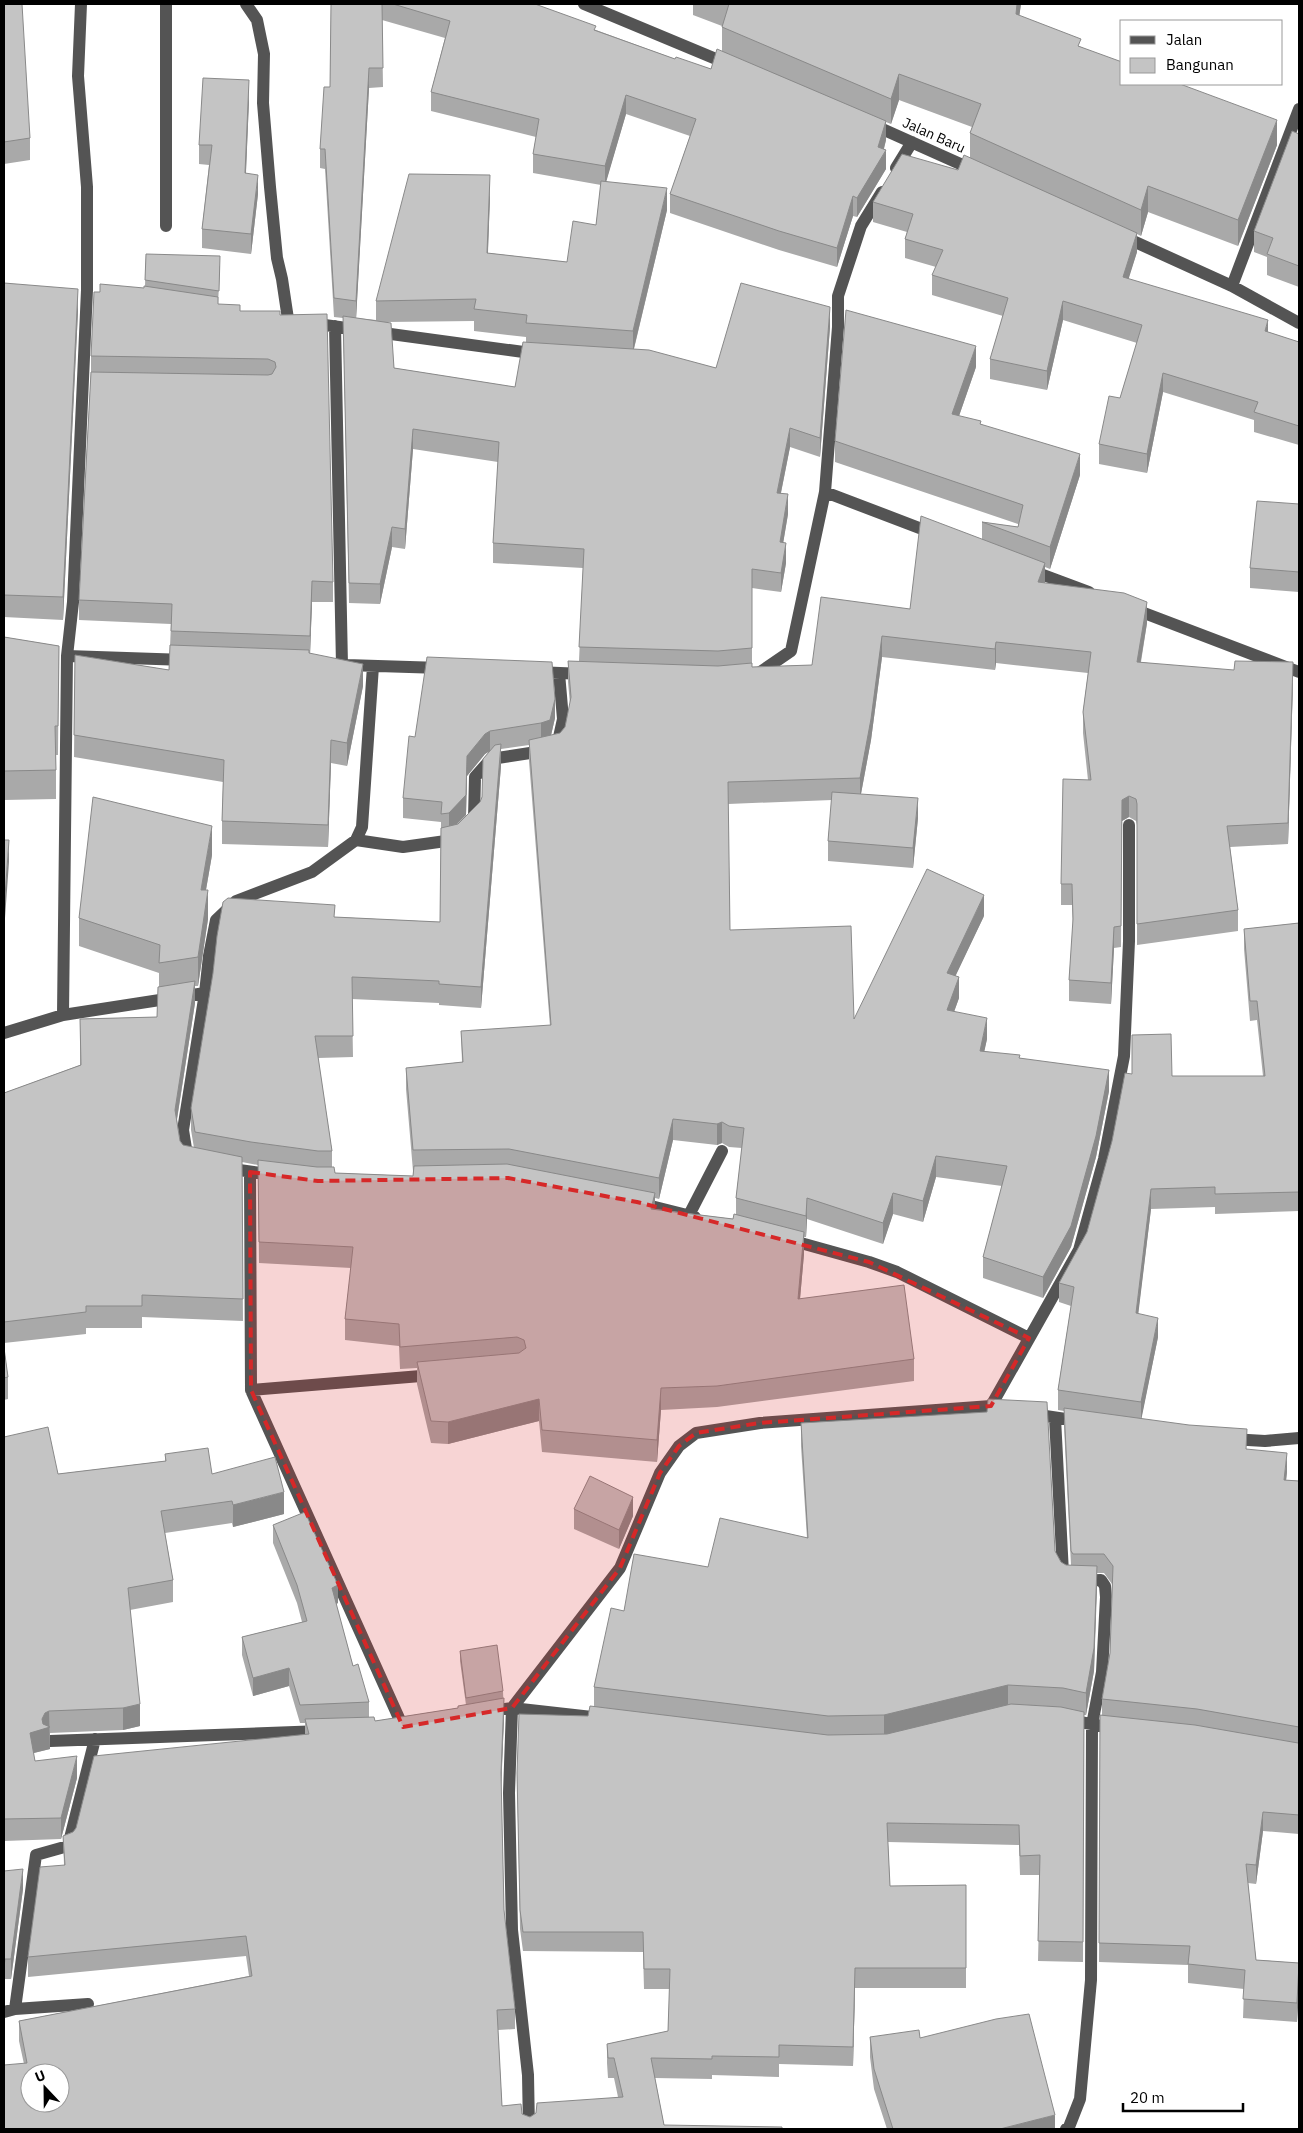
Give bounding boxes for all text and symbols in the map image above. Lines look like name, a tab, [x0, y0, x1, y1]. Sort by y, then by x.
legend	[1120, 20, 1283, 85]
text: Jalan	[1166, 30, 1202, 49]
text: Bangunan	[1166, 55, 1234, 74]
street label: Jalan Baru	[900, 113, 968, 157]
north arrow	[20, 2063, 70, 2113]
text: U	[32, 2066, 48, 2086]
scale bar	[1123, 2080, 1243, 2112]
text: 20 m	[1130, 2088, 1165, 2107]

